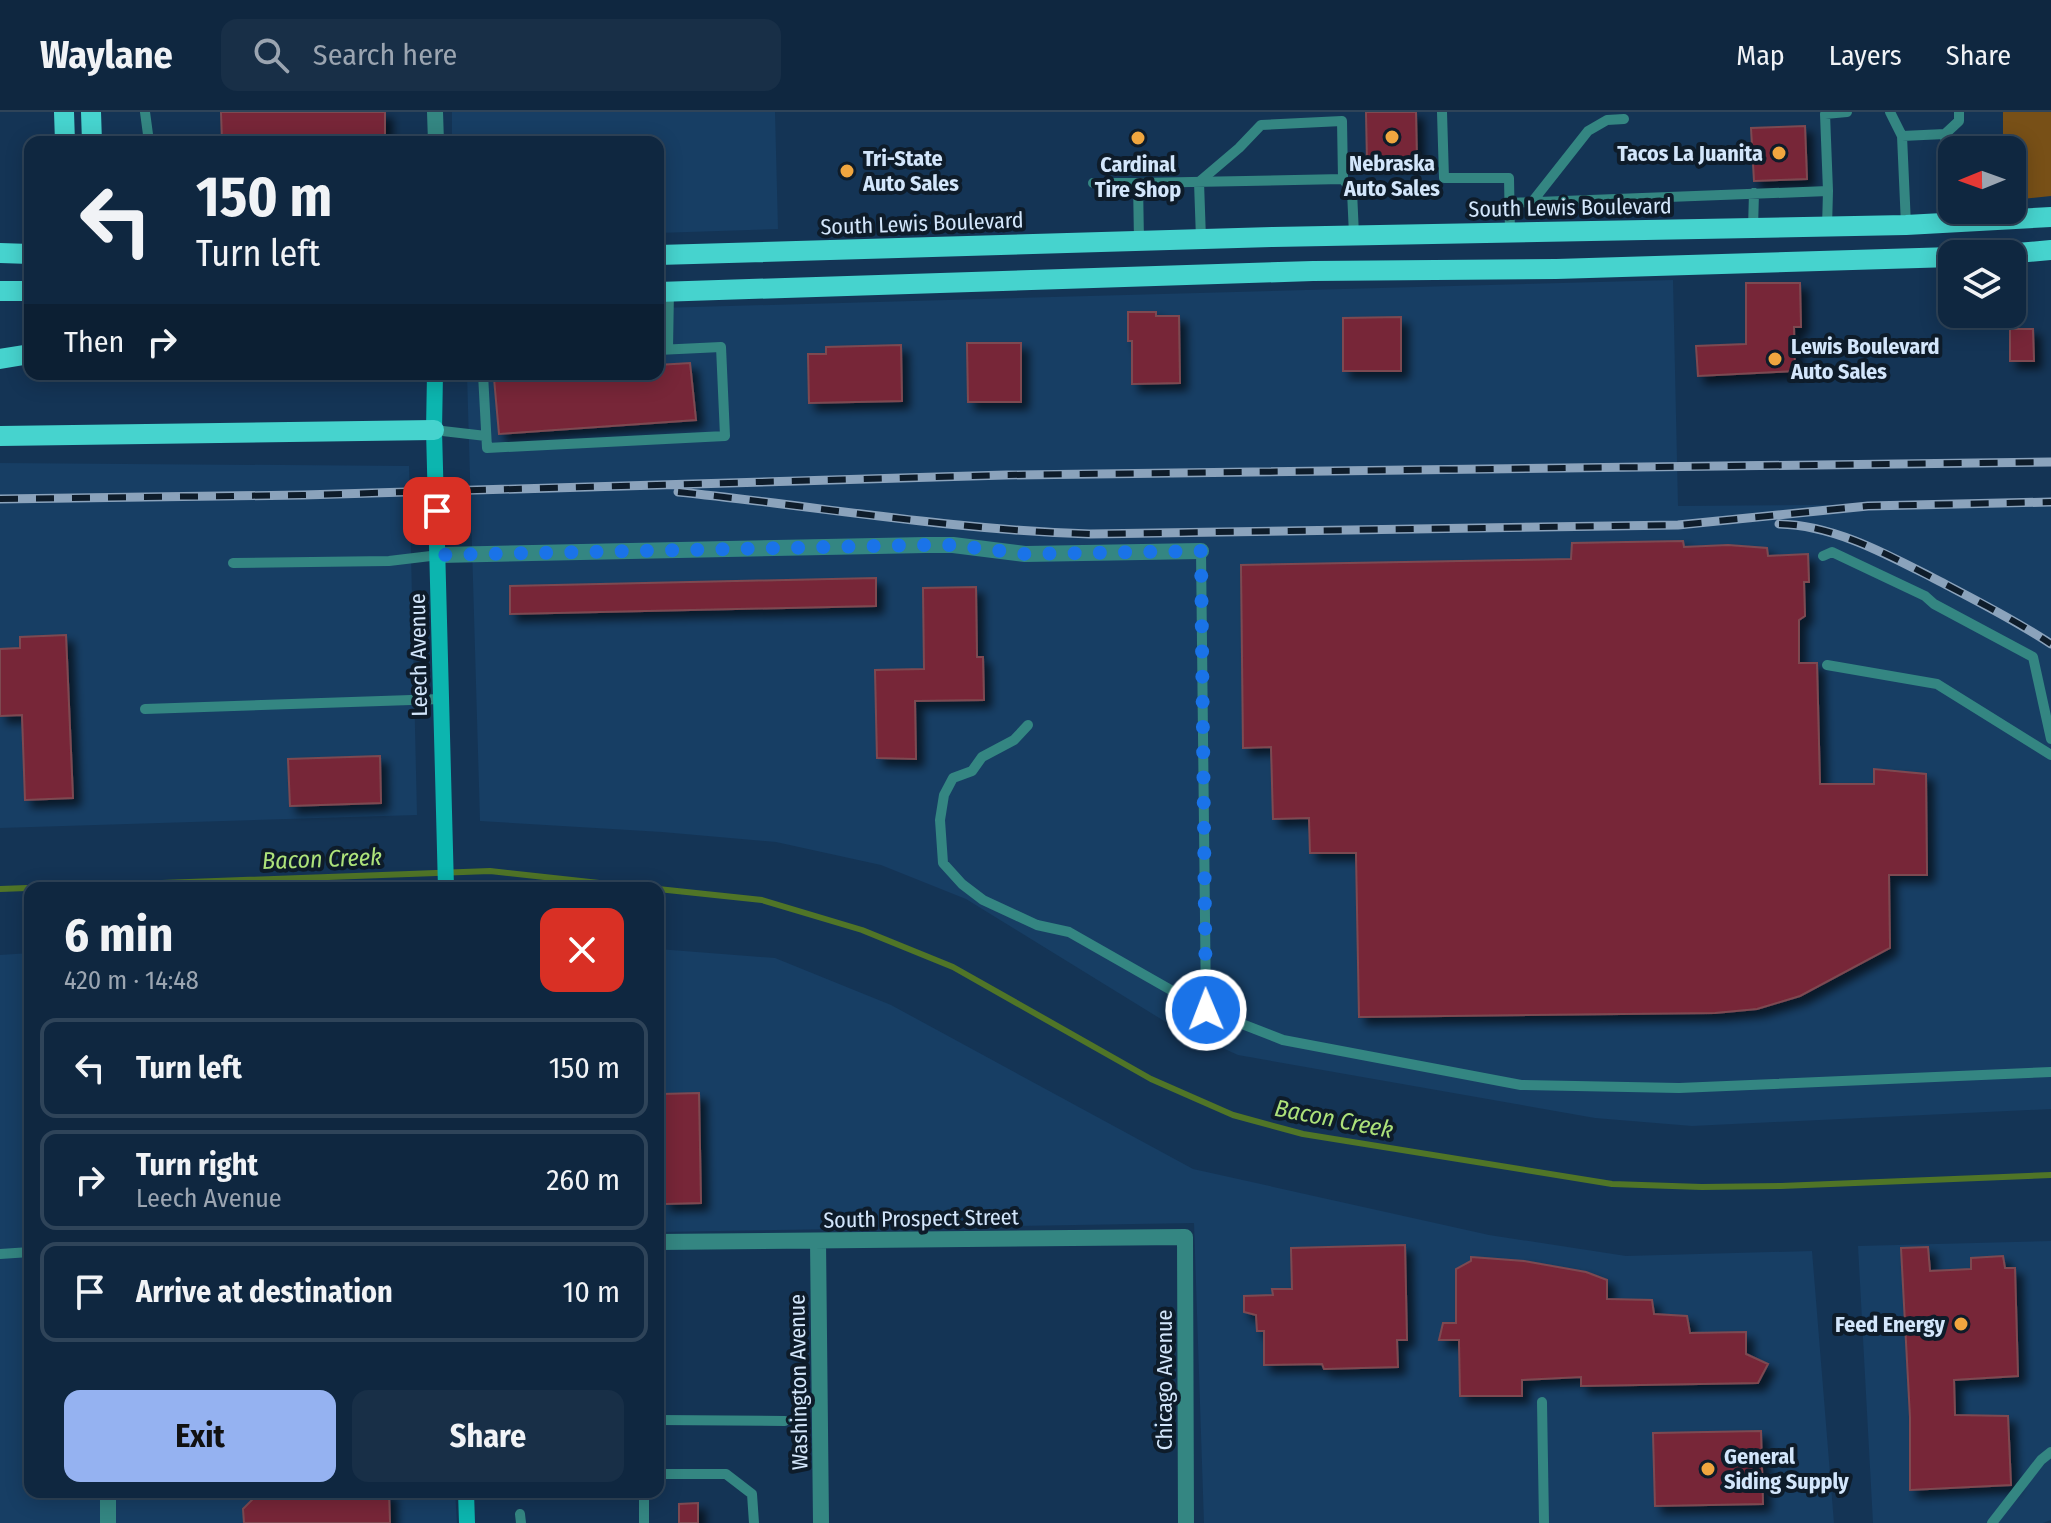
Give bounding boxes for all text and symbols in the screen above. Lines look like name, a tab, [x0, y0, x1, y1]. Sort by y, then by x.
search box	[221, 19, 781, 91]
text: Waylane	[40, 32, 173, 78]
icon: search	[249, 33, 293, 77]
text: Search here	[313, 37, 457, 73]
text: Map	[1736, 39, 1785, 72]
text: Layers	[1829, 39, 1902, 72]
text: Share	[1946, 39, 2011, 72]
marker: Nebraska Auto Sales	[1383, 128, 1401, 146]
marker: Cardinal Tire Shop	[1129, 129, 1147, 147]
north arrow	[1938, 136, 2026, 224]
map controls	[1938, 136, 2026, 328]
place label: Tacos La Juanita	[1617, 140, 1763, 167]
marker: Tacos La Juanita	[1770, 144, 1788, 162]
place label: Tri-State Auto Sales	[862, 145, 959, 197]
place label: Nebraska Auto Sales	[1343, 150, 1440, 202]
place label: Cardinal Tire Shop	[1095, 151, 1181, 203]
marker: Tri-State Auto Sales	[838, 162, 856, 180]
text: 150 m	[196, 164, 332, 231]
icon: left	[64, 168, 168, 272]
street label: South Lewis Boulevard	[1468, 192, 1672, 223]
street label: South Lewis Boulevard	[820, 206, 1024, 241]
text: Turn left	[196, 232, 320, 276]
button: layers	[1938, 240, 2026, 328]
icon: right	[140, 320, 184, 364]
text: Then	[64, 324, 124, 360]
place label: Lewis Boulevard Auto Sales	[1790, 333, 1940, 385]
marker: Lewis Boulevard Auto Sales	[1766, 350, 1784, 368]
pin	[403, 477, 471, 545]
icon: arrive	[415, 489, 459, 533]
street label: Leech Avenue	[404, 593, 433, 717]
water label: Bacon Creek	[262, 843, 383, 875]
text: 6 min	[64, 906, 173, 964]
button: close	[540, 908, 624, 992]
text: 420 m · 14:48	[64, 965, 199, 996]
position arrow	[1164, 968, 1248, 1052]
icon: left	[68, 1046, 112, 1090]
text: Turn left	[136, 1050, 242, 1086]
text: 150 m	[549, 1050, 620, 1086]
water label: Bacon Creek	[1272, 1094, 1396, 1144]
text: Turn right	[136, 1147, 258, 1183]
icon: right	[68, 1158, 112, 1202]
text: 260 m	[546, 1162, 620, 1198]
text: Leech Avenue	[136, 1183, 282, 1214]
street label: South Prospect Street	[823, 1203, 1020, 1234]
icon: arrive	[68, 1270, 112, 1314]
text: Arrive at destination	[136, 1274, 393, 1310]
text: 10 m	[563, 1274, 620, 1310]
street label: Washington Avenue	[783, 1294, 814, 1470]
street label: Chicago Avenue	[1151, 1310, 1178, 1450]
place label: Feed Energy	[1835, 1311, 1946, 1338]
marker: Feed Energy	[1952, 1315, 1970, 1333]
button: Exit	[64, 1390, 336, 1482]
button: Share	[352, 1390, 624, 1482]
place label: General Siding Supply	[1724, 1443, 1849, 1495]
marker: General Siding Supply	[1699, 1460, 1717, 1478]

